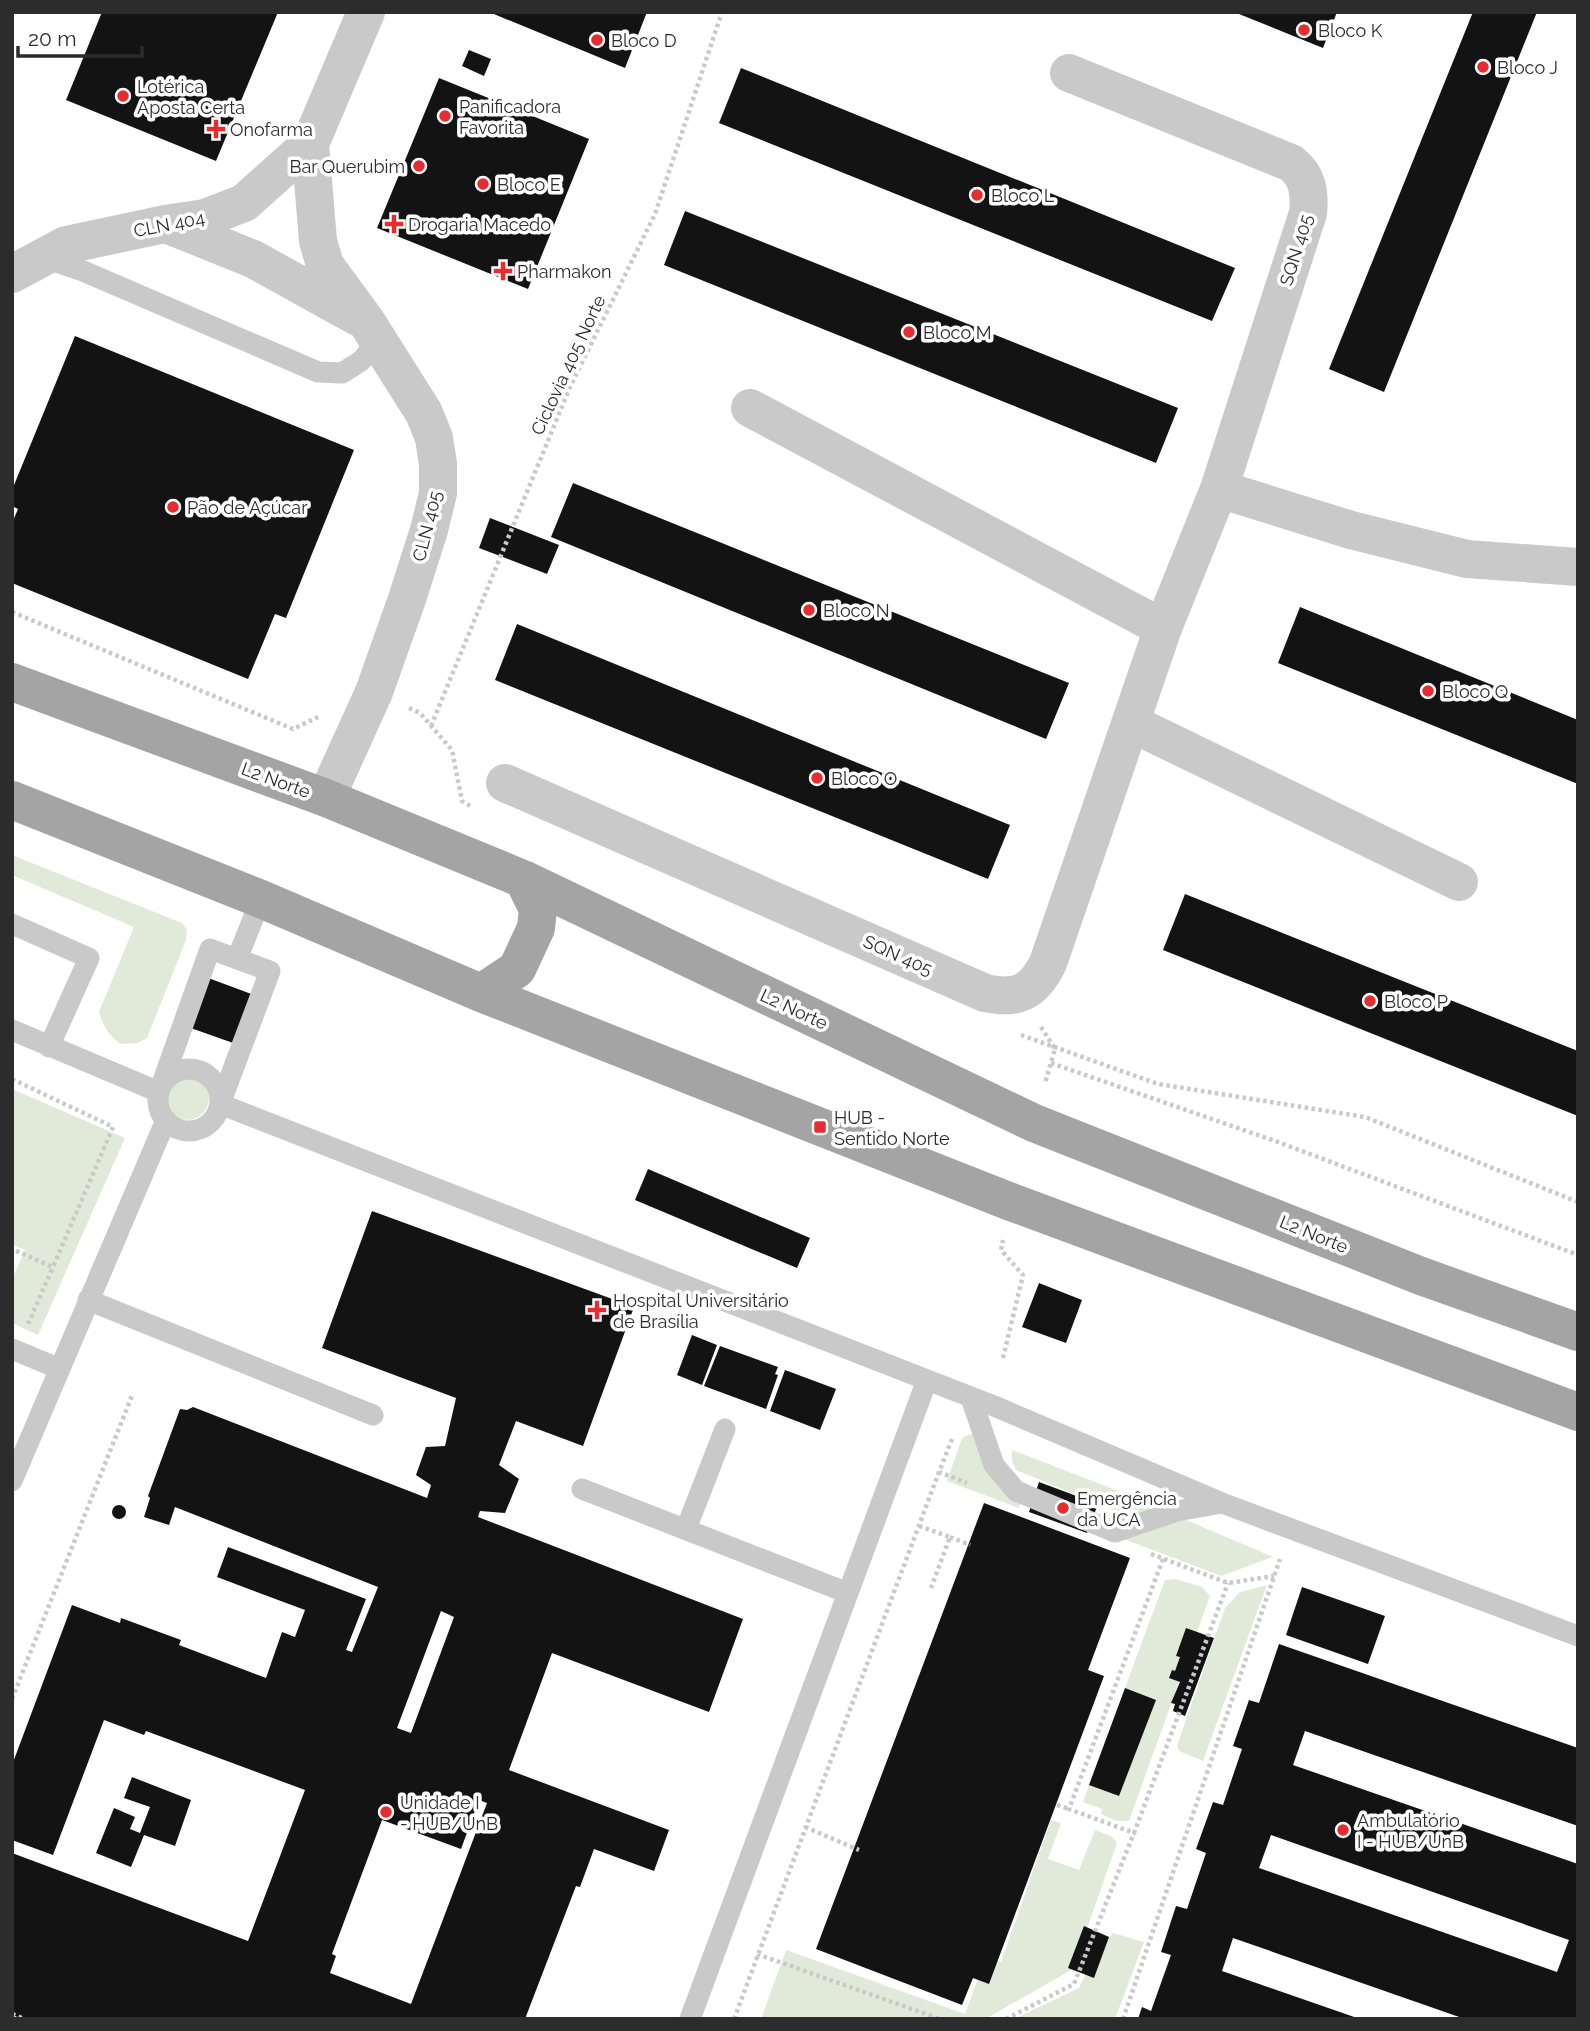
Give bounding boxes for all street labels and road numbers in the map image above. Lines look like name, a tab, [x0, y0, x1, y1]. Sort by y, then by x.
street label: CLN 404	[132, 207, 207, 241]
street label: SQN 405	[1275, 212, 1317, 288]
street label: Ciclovia 405 Norte	[526, 291, 610, 438]
street label: CLN 405	[408, 488, 446, 563]
street label: L2 Norte	[239, 758, 314, 802]
street label: SQN 405	[860, 930, 936, 980]
street label: L2 Norte	[757, 984, 831, 1034]
street label: L2 Norte	[1277, 1211, 1352, 1257]

